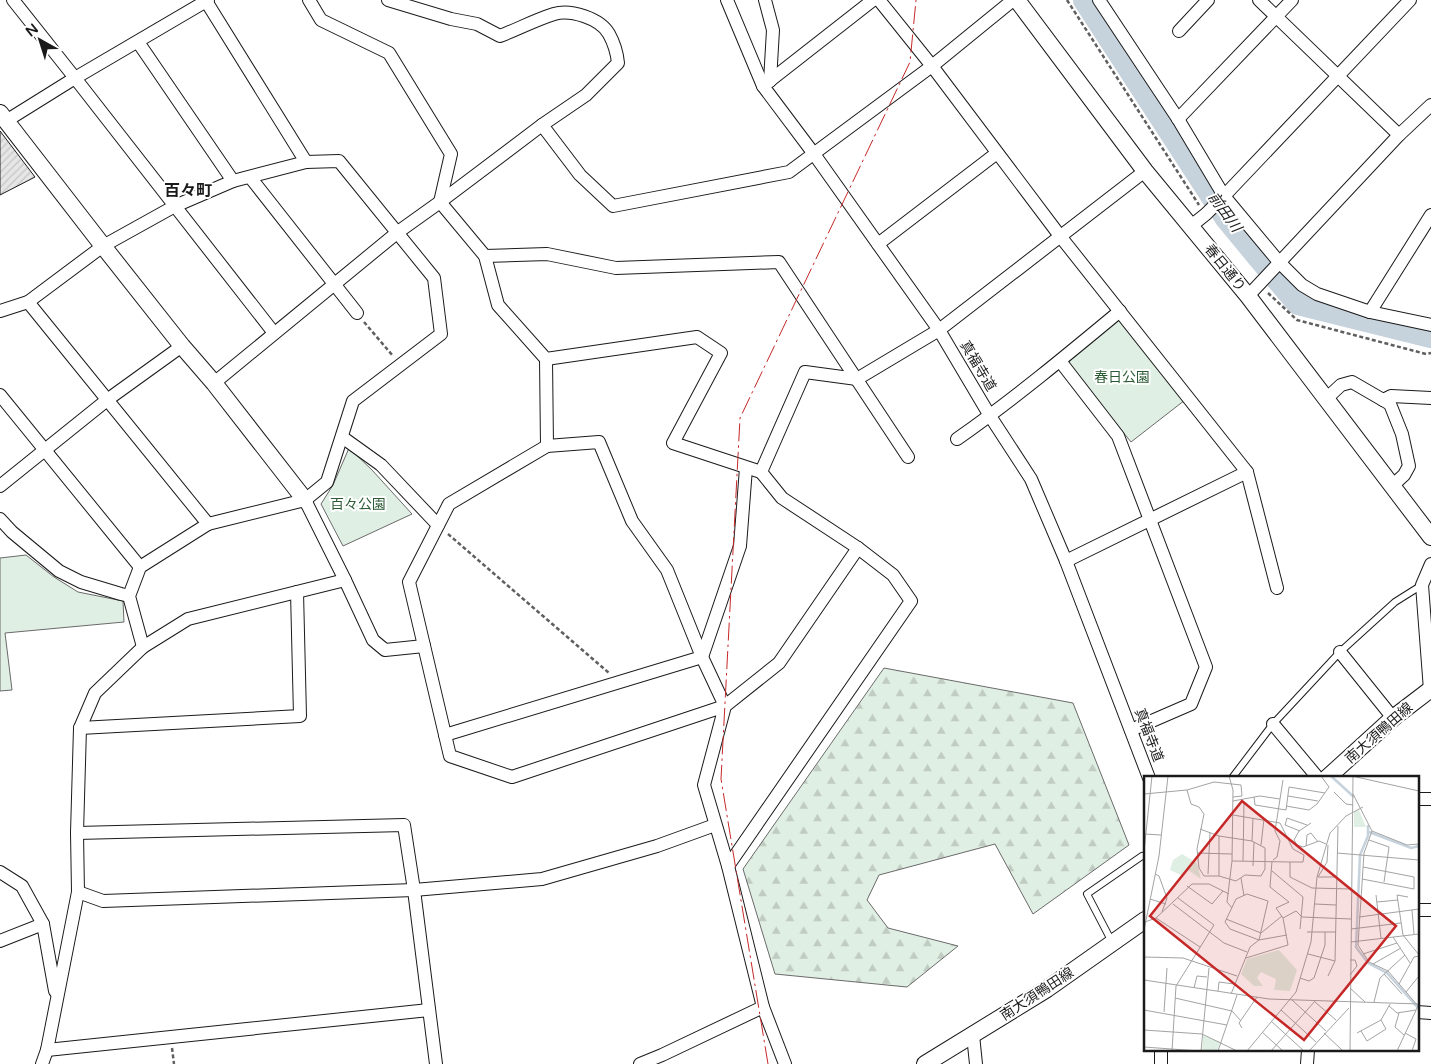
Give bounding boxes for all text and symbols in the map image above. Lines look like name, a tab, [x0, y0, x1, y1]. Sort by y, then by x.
north arrow	[15, 15, 65, 65]
text: N	[22, 20, 42, 40]
district label: 百々町	[164, 181, 212, 201]
water label: 前田川	[1204, 189, 1247, 237]
street label: 春日通り	[1201, 241, 1249, 295]
street label: 真福寺道	[956, 338, 1000, 394]
park label: 春日公園	[1094, 369, 1150, 386]
park label: 百々公園	[330, 496, 386, 513]
street label: 南大須鴨田線	[1342, 699, 1416, 767]
street label: 真福寺道	[1131, 706, 1167, 764]
inset map	[1144, 776, 1418, 1052]
street label: 南大須鴨田線	[997, 964, 1077, 1024]

